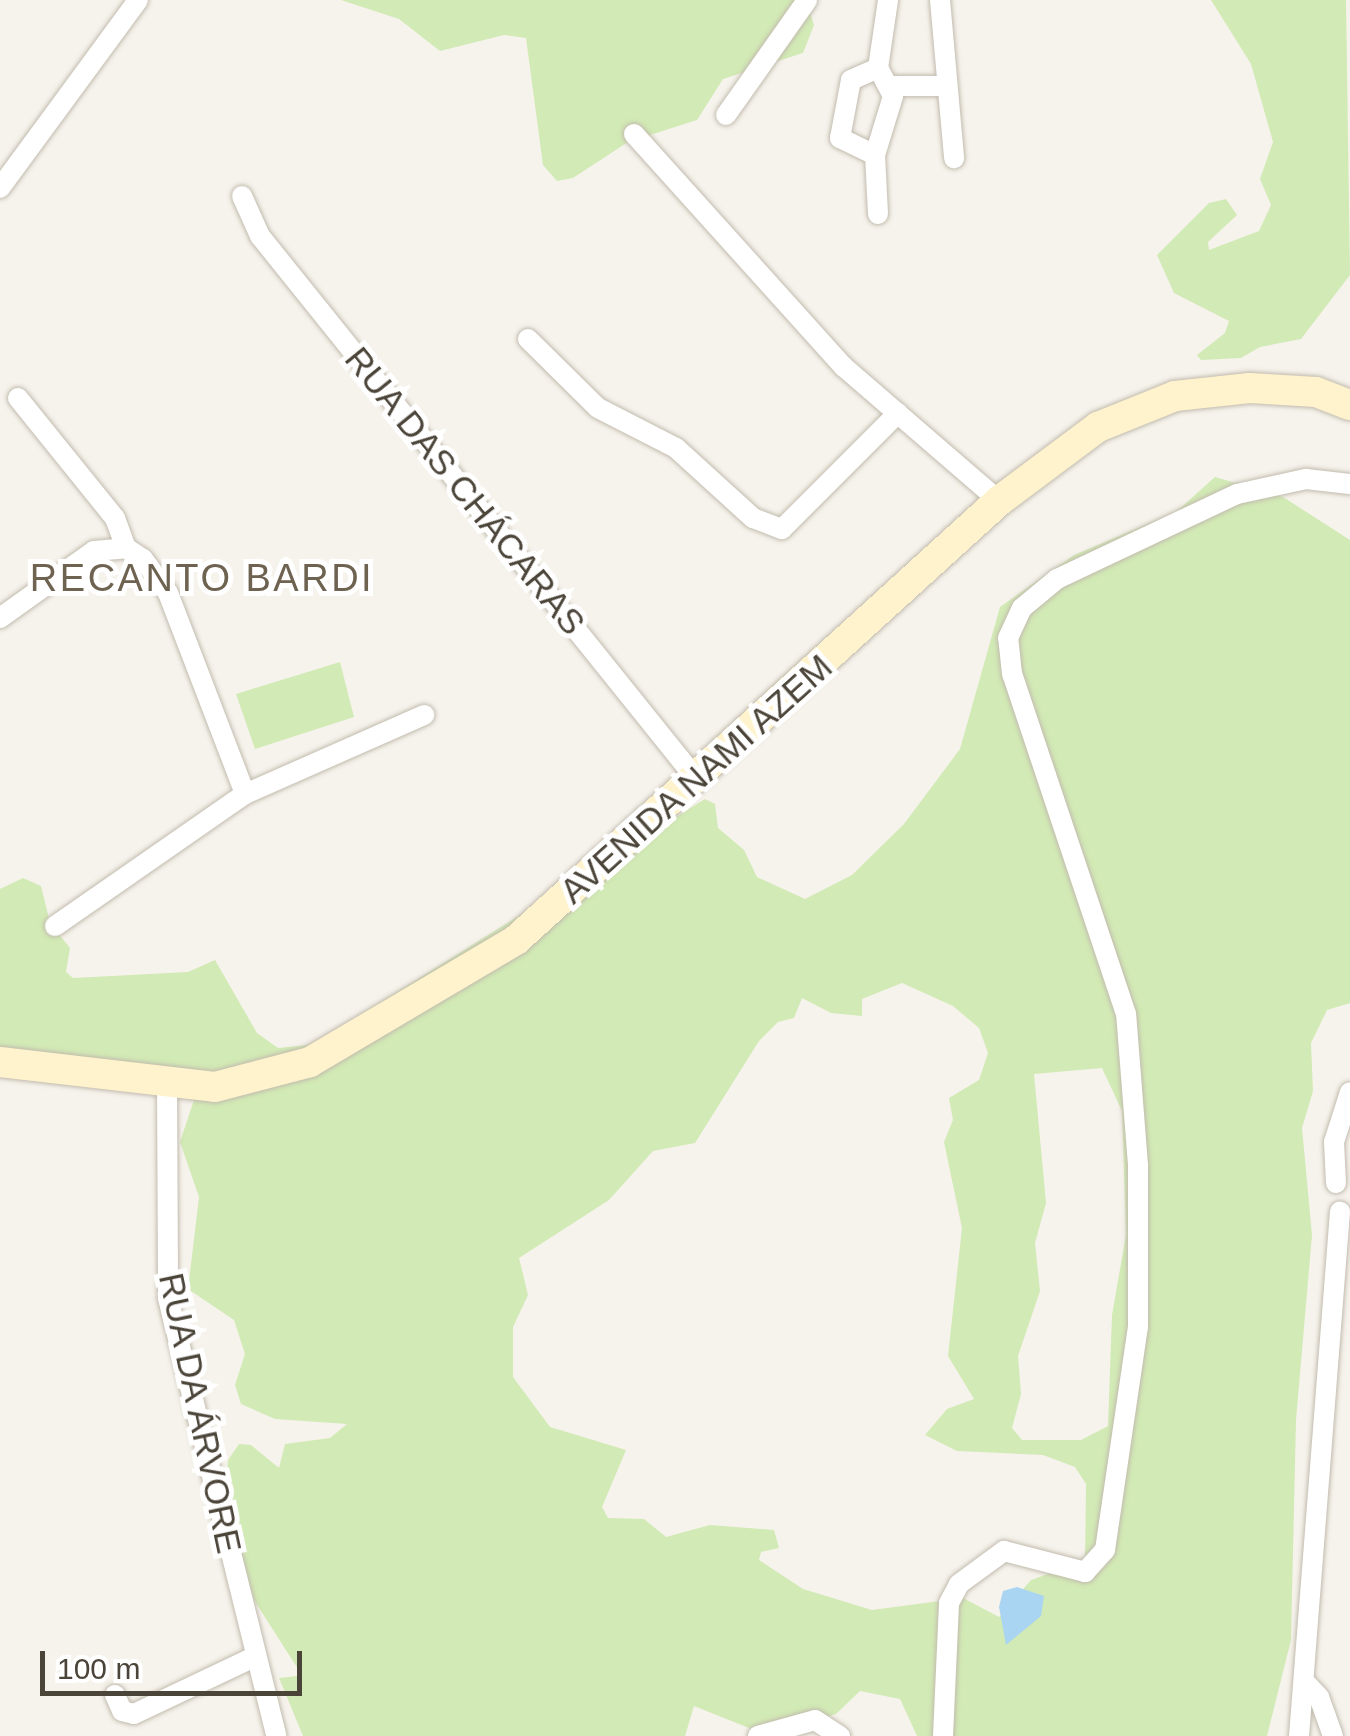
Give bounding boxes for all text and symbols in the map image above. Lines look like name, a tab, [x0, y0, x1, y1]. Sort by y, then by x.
street label: RUA DAS CHÁCARAS	[335, 338, 595, 644]
district label: RECANTO BARDI	[30, 556, 374, 602]
street label: AVENIDA NAMI AZEM	[550, 645, 842, 913]
street label: RUA DA ÁRVORE	[149, 1267, 251, 1559]
scale bar	[45, 1631, 308, 1693]
text: 100 m	[57, 1652, 140, 1685]

